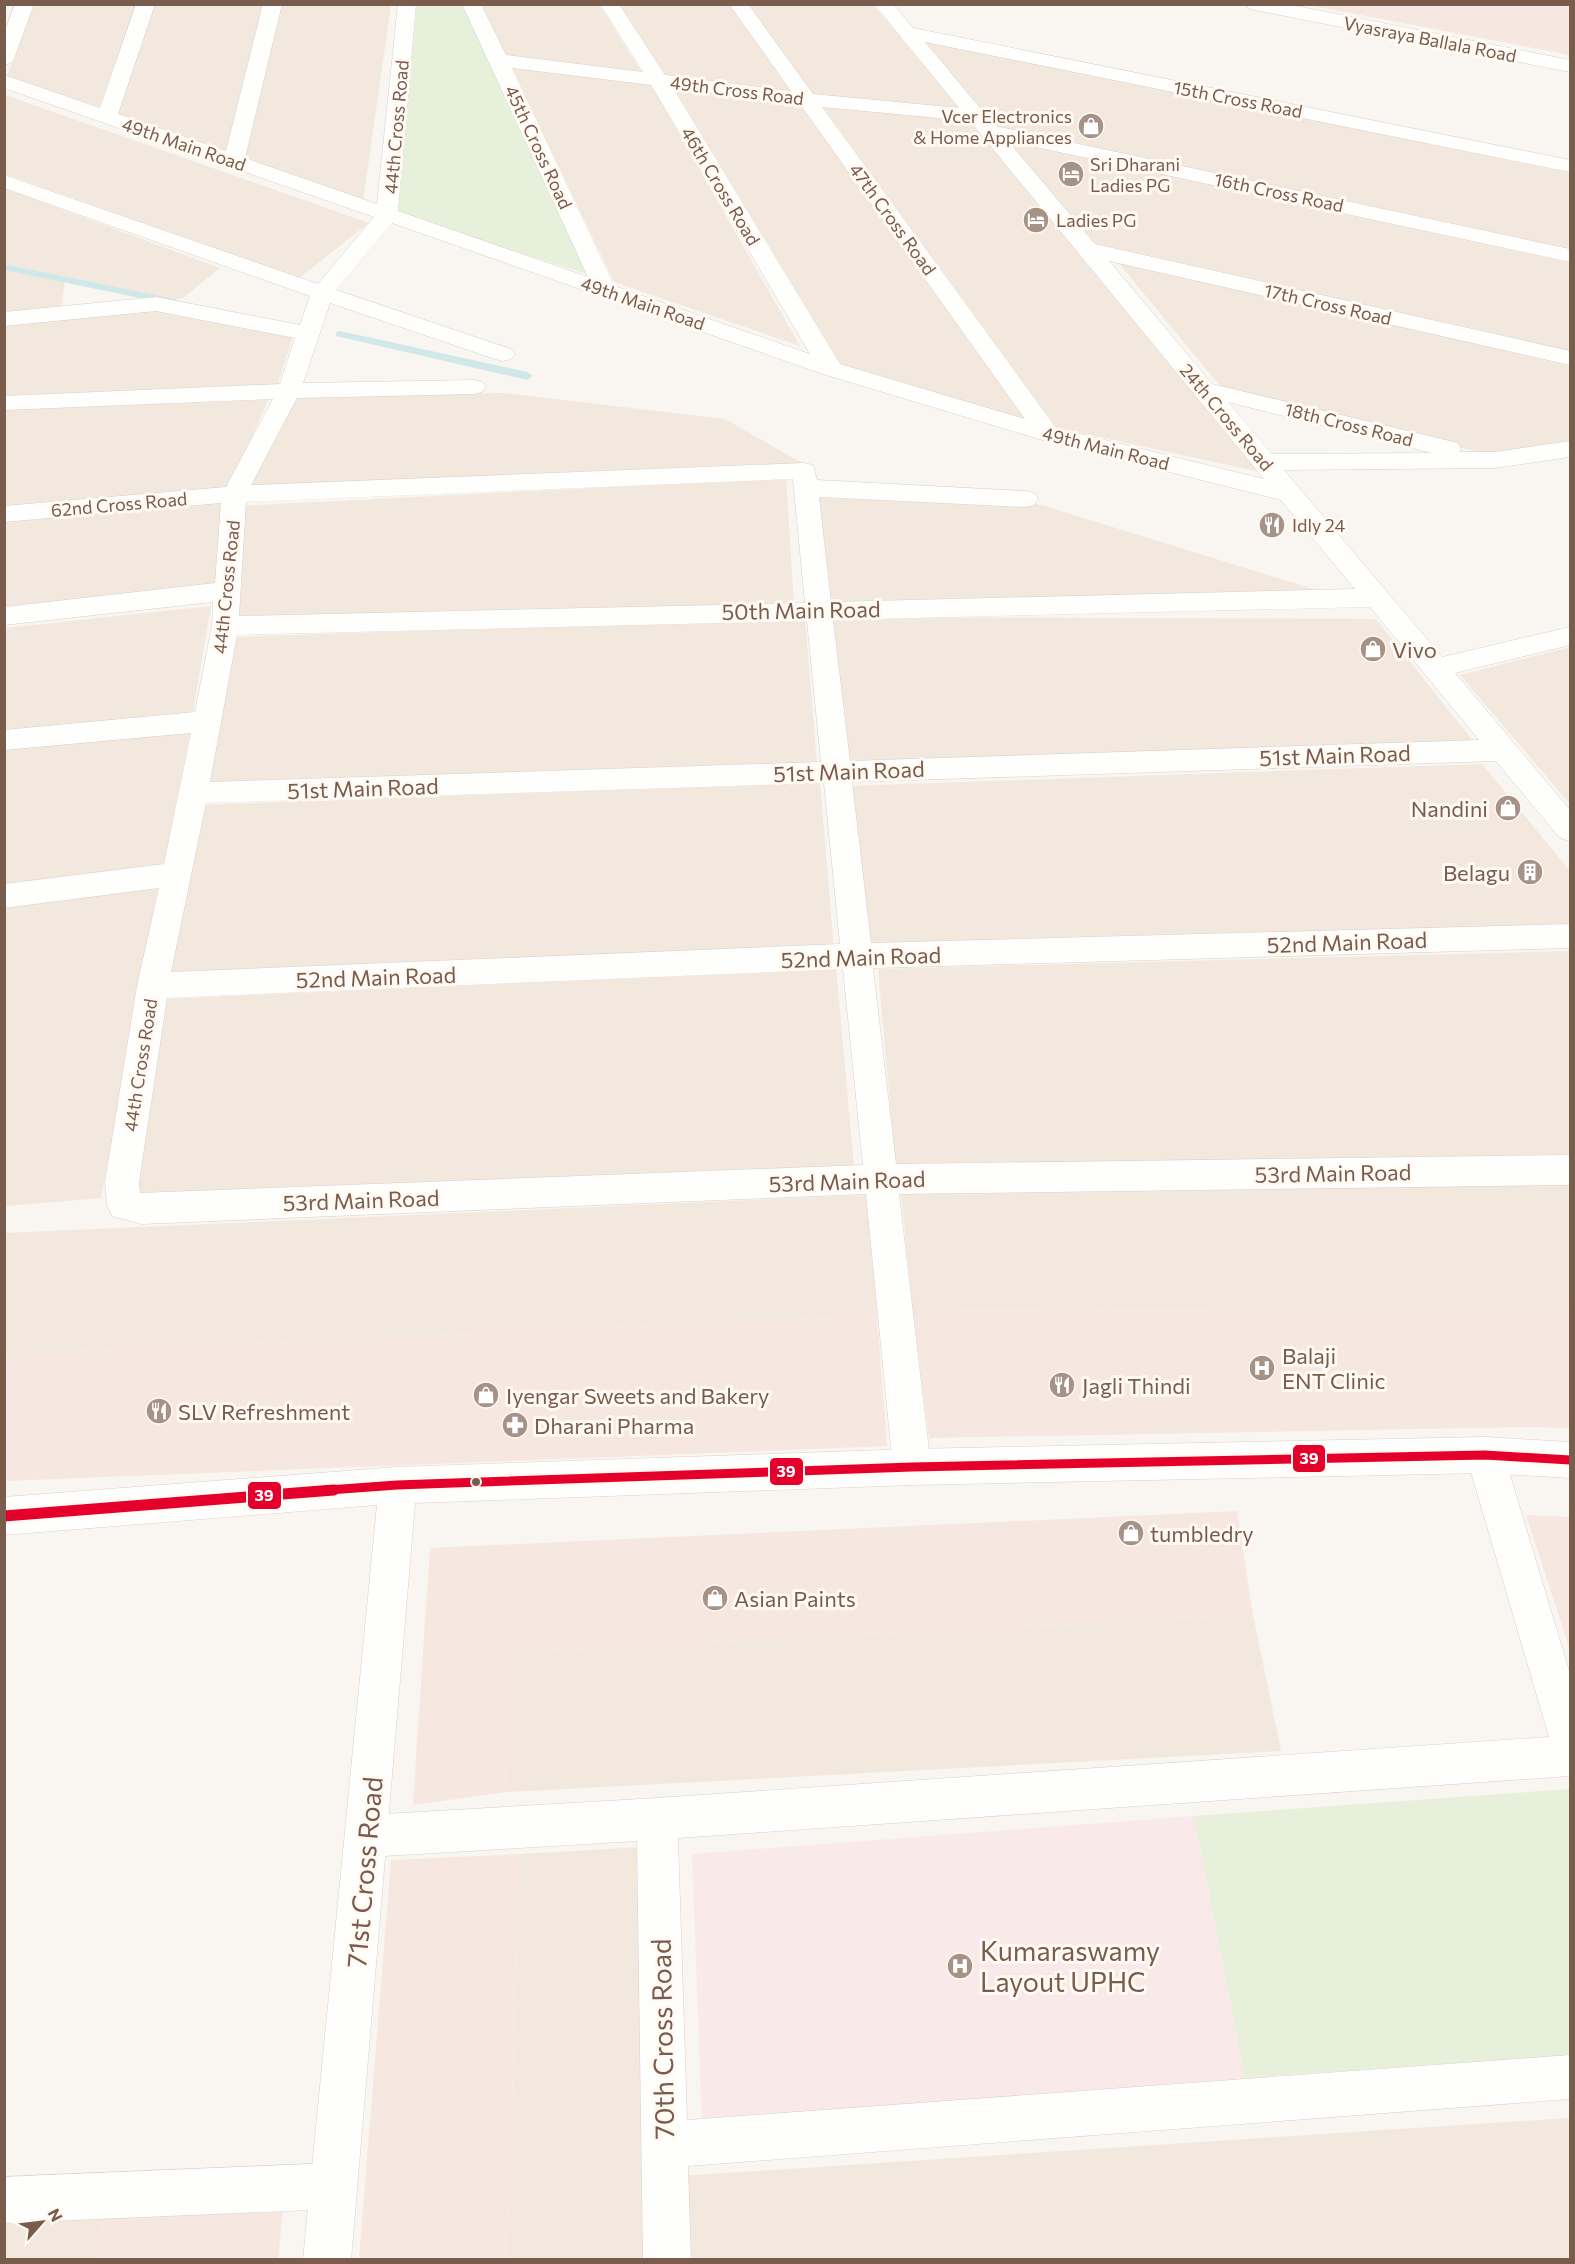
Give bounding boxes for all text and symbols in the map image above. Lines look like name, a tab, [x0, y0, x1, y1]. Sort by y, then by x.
street label: Vyasraya Ballala Road	[1342, 11, 1518, 67]
street label: 44th Cross Road	[379, 59, 413, 195]
street label: 49th Cross Road	[669, 71, 805, 109]
street label: 15th Cross Road	[1172, 76, 1304, 122]
street label: 45th Cross Road	[501, 82, 577, 212]
place label: Vcer Electronics & Home Appliances	[913, 105, 1072, 148]
shop icon: Vcer Electronics & Home Appliances	[1076, 111, 1106, 141]
street label: 49th Main Road	[119, 112, 249, 176]
street label: 46th Cross Road	[677, 123, 765, 249]
place label: Sri Dharani Ladies PG	[1090, 153, 1180, 196]
street label: 47th Cross Road	[845, 159, 941, 279]
hotel icon: Sri Dharani Ladies PG	[1056, 159, 1086, 189]
street label: 16th Cross Road	[1212, 168, 1346, 216]
hotel icon: Ladies PG	[1021, 205, 1051, 235]
place label: Ladies PG	[1056, 209, 1136, 231]
street label: 49th Main Road	[578, 271, 708, 335]
street label: 17th Cross Road	[1262, 279, 1394, 329]
street label: 24th Cross Road	[1176, 359, 1278, 475]
street label: 18th Cross Road	[1283, 397, 1415, 451]
street label: 49th Main Road	[1040, 422, 1172, 474]
street label: 62nd Cross Road	[50, 487, 188, 521]
restaurant icon: Idly 24	[1257, 510, 1287, 540]
place label: Idly 24	[1292, 514, 1345, 536]
street label: 44th Cross Road	[208, 519, 244, 655]
street label: 50th Main Road	[721, 595, 881, 625]
shop icon: Vivo	[1358, 634, 1388, 664]
place label: Vivo	[1392, 636, 1437, 663]
street label: 51st Main Road	[1259, 739, 1411, 771]
street label: 51st Main Road	[773, 755, 925, 787]
street label: 51st Main Road	[287, 772, 439, 804]
shop icon: Nandini	[1493, 793, 1523, 823]
place label: Nandini	[1411, 795, 1488, 822]
building icon: Belagu	[1515, 857, 1545, 887]
place label: Belagu	[1443, 859, 1510, 886]
street label: 52nd Main Road	[1266, 926, 1428, 958]
street label: 52nd Main Road	[780, 941, 942, 973]
street label: 52nd Main Road	[295, 961, 457, 993]
street label: 44th Cross Road	[119, 997, 161, 1133]
street label: 53rd Main Road	[1254, 1158, 1412, 1188]
street label: 53rd Main Road	[768, 1165, 926, 1197]
street label: 53rd Main Road	[282, 1184, 440, 1216]
place label: Balaji ENT Clinic	[1282, 1342, 1385, 1394]
hospital icon: Balaji ENT Clinic	[1247, 1353, 1277, 1383]
restaurant icon: Jagli Thindi	[1047, 1370, 1077, 1400]
place label: Jagli Thindi	[1082, 1372, 1191, 1399]
shop icon: Iyengar Sweets and Bakery	[471, 1380, 501, 1410]
place label: Iyengar Sweets and Bakery	[506, 1382, 769, 1409]
restaurant icon: SLV Refreshment	[144, 1396, 174, 1426]
place label: SLV Refreshment	[178, 1398, 350, 1425]
pharmacy icon: Dharani Pharma	[500, 1410, 530, 1440]
place label: Dharani Pharma	[534, 1412, 694, 1439]
line badge: 39	[1292, 1444, 1326, 1473]
text: 39	[1299, 1448, 1319, 1467]
line badge: 39	[769, 1457, 804, 1486]
text: 39	[776, 1461, 796, 1480]
unlabelled marker	[470, 1476, 482, 1488]
line badge: 39	[247, 1481, 282, 1510]
text: 39	[254, 1485, 274, 1504]
shop icon: tumbledry	[1116, 1518, 1146, 1548]
place label: tumbledry	[1150, 1520, 1254, 1547]
shop icon: Asian Paints	[700, 1583, 730, 1613]
place label: Asian Paints	[734, 1585, 856, 1612]
street label: 71st Cross Road	[339, 1775, 389, 1969]
place label: Kumaraswamy Layout UPHC	[980, 1934, 1160, 1998]
street label: 70th Cross Road	[644, 1938, 680, 2140]
hospital icon: Kumaraswamy Layout UPHC	[945, 1951, 975, 1981]
north arrow	[12, 2192, 72, 2252]
text: N	[44, 2205, 67, 2224]

